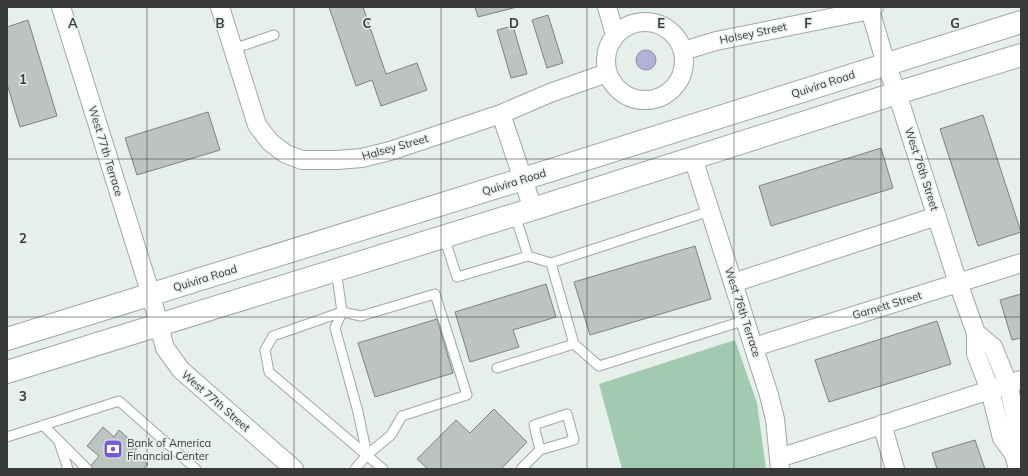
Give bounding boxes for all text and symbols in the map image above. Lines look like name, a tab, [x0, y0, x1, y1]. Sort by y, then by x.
text: A	[68, 15, 78, 31]
text: B	[216, 15, 225, 31]
text: C	[363, 15, 372, 31]
text: D	[509, 15, 519, 31]
text: E	[657, 15, 665, 31]
text: F	[804, 15, 812, 31]
text: G	[950, 15, 960, 31]
street label: Halsey Street	[718, 19, 788, 47]
street label: Quivira Road	[789, 67, 857, 101]
text: 1	[19, 71, 27, 87]
street label: West 77th Terrace	[86, 104, 126, 198]
street label: West 76th Street	[902, 126, 942, 212]
street label: Halsey Street	[360, 131, 430, 163]
street label: Quivira Road	[480, 166, 548, 198]
text: 2	[19, 230, 27, 246]
street label: Quivira Road	[171, 262, 239, 294]
street label: West 76th Terrace	[722, 265, 764, 359]
street label: Garnett Street	[851, 288, 924, 322]
street label: West 77th Street	[179, 367, 253, 435]
text: 3	[19, 388, 27, 404]
place label: Bank of America Financial Center	[127, 436, 211, 463]
bank icon: Bank of America Financial Center	[102, 438, 124, 460]

